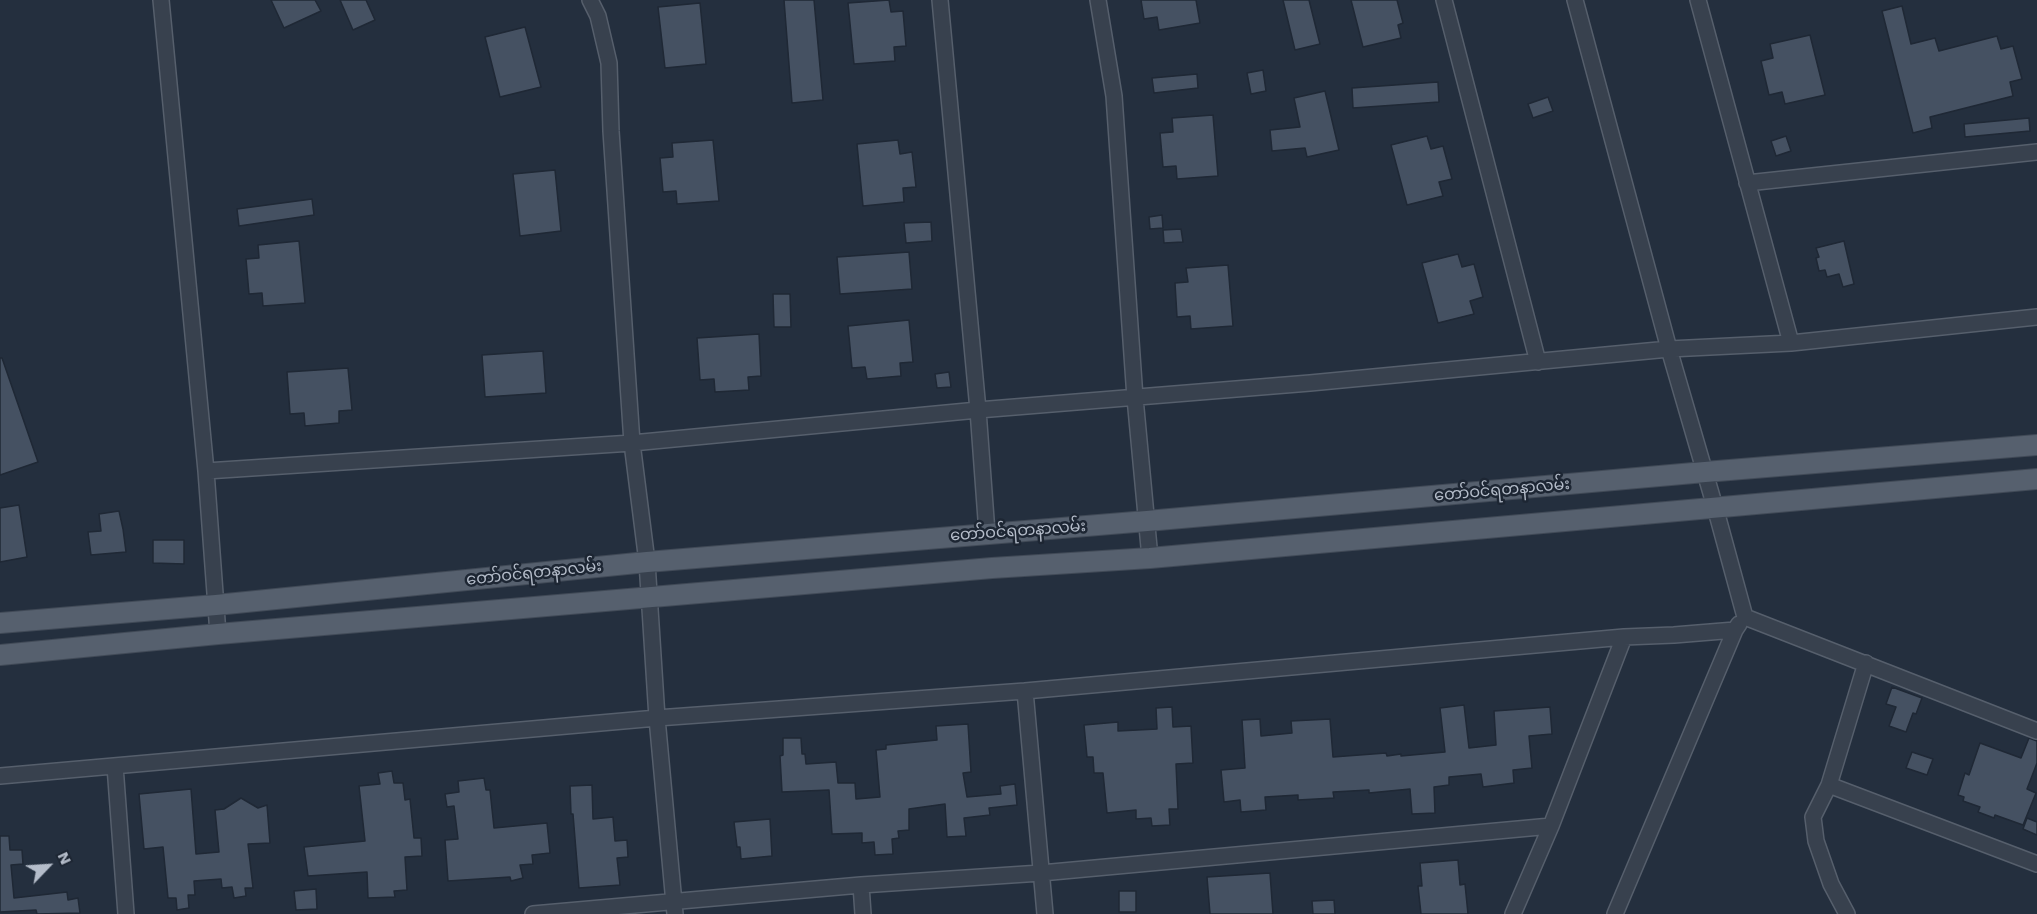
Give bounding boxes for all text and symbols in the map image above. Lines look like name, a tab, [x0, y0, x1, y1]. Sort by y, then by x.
street label: တော်ဝင်ရတနာလမ်း	[1433, 475, 1571, 505]
street label: တော်ဝင်ရတနာလမ်း	[949, 517, 1087, 545]
street label: တော်ဝင်ရတနာလမ်း	[465, 556, 603, 590]
north arrow	[18, 836, 78, 896]
text: N	[54, 849, 76, 868]

